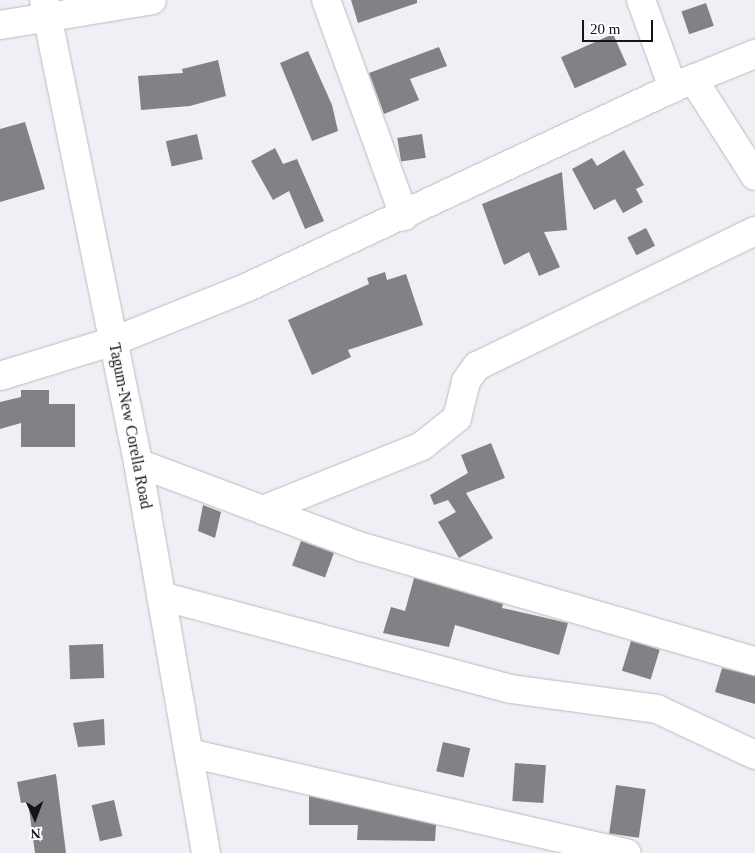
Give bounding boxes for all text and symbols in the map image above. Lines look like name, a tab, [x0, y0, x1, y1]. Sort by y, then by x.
scale bar	[585, 10, 656, 42]
text: 20 m	[590, 21, 620, 37]
street label: Tagum-New Corella Road	[104, 341, 156, 511]
north arrow	[10, 793, 60, 843]
text: N	[30, 826, 41, 841]

